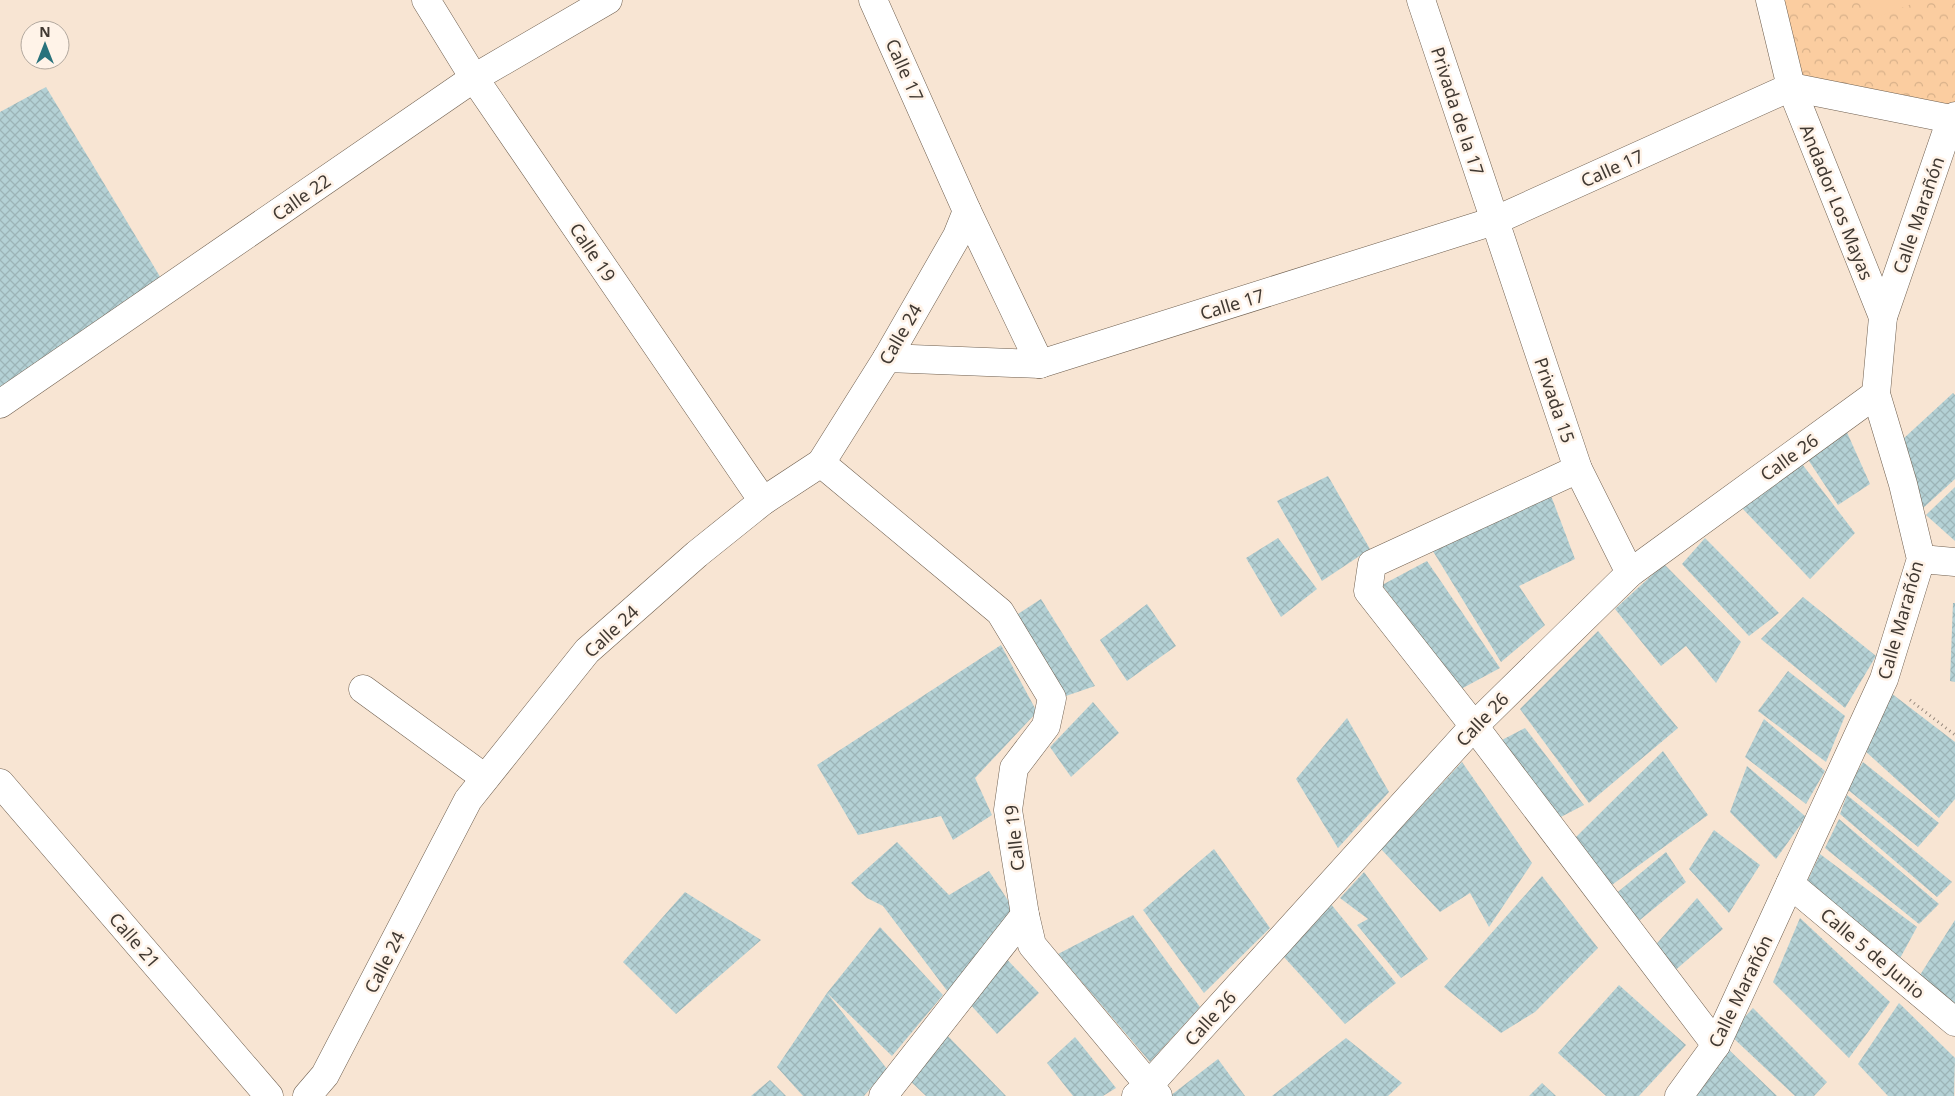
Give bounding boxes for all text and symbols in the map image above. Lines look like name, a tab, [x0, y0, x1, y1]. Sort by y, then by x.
north arrow	[20, 20, 70, 70]
text: N	[39, 22, 51, 41]
street label: Calle 17	[881, 35, 929, 105]
street label: Privada de la 17	[1426, 44, 1490, 178]
street label: Andador Los Mayas	[1795, 121, 1879, 283]
street label: Calle 17	[1577, 144, 1647, 192]
street label: Calle Marañón	[1887, 153, 1949, 277]
street label: Calle 22	[267, 168, 335, 226]
street label: Calle 19	[565, 218, 621, 286]
street label: Calle 17	[1197, 283, 1267, 325]
street label: Calle 24	[873, 299, 927, 369]
street label: Privada 15	[1529, 354, 1581, 446]
street label: Calle 26	[1755, 428, 1823, 486]
street label: Calle Marañón	[1872, 558, 1928, 682]
street label: Calle 24	[579, 600, 643, 662]
street label: Calle 26	[1450, 687, 1514, 751]
street label: Calle 19	[999, 804, 1029, 872]
street label: Calle 5 de Junio	[1816, 902, 1930, 1004]
street label: Calle 21	[104, 907, 166, 973]
street label: Calle 24	[358, 927, 410, 997]
street label: Calle Marañón	[1702, 931, 1778, 1051]
street label: Calle 26	[1179, 985, 1241, 1051]

